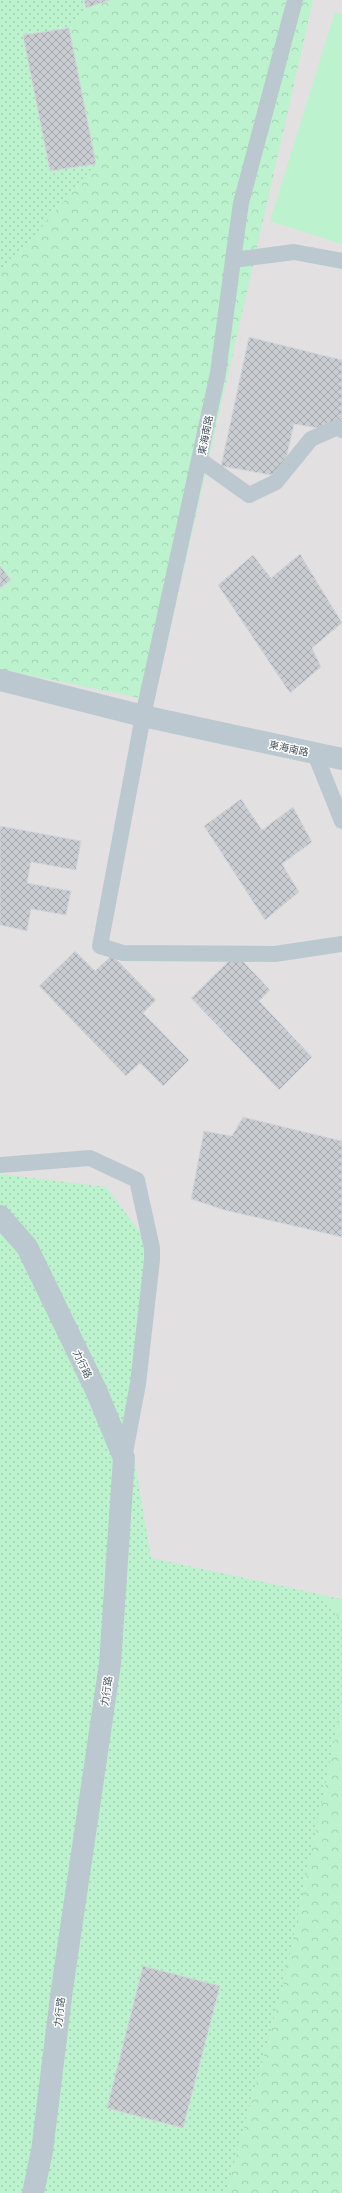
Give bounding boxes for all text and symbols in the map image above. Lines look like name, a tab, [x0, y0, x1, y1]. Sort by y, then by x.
street label: 東海南路	[195, 414, 216, 456]
street label: 東海南路	[268, 738, 310, 759]
street label: 力行路	[70, 1348, 95, 1381]
street label: 力行路	[98, 1675, 115, 1707]
street label: 力行路	[51, 1996, 68, 2028]

